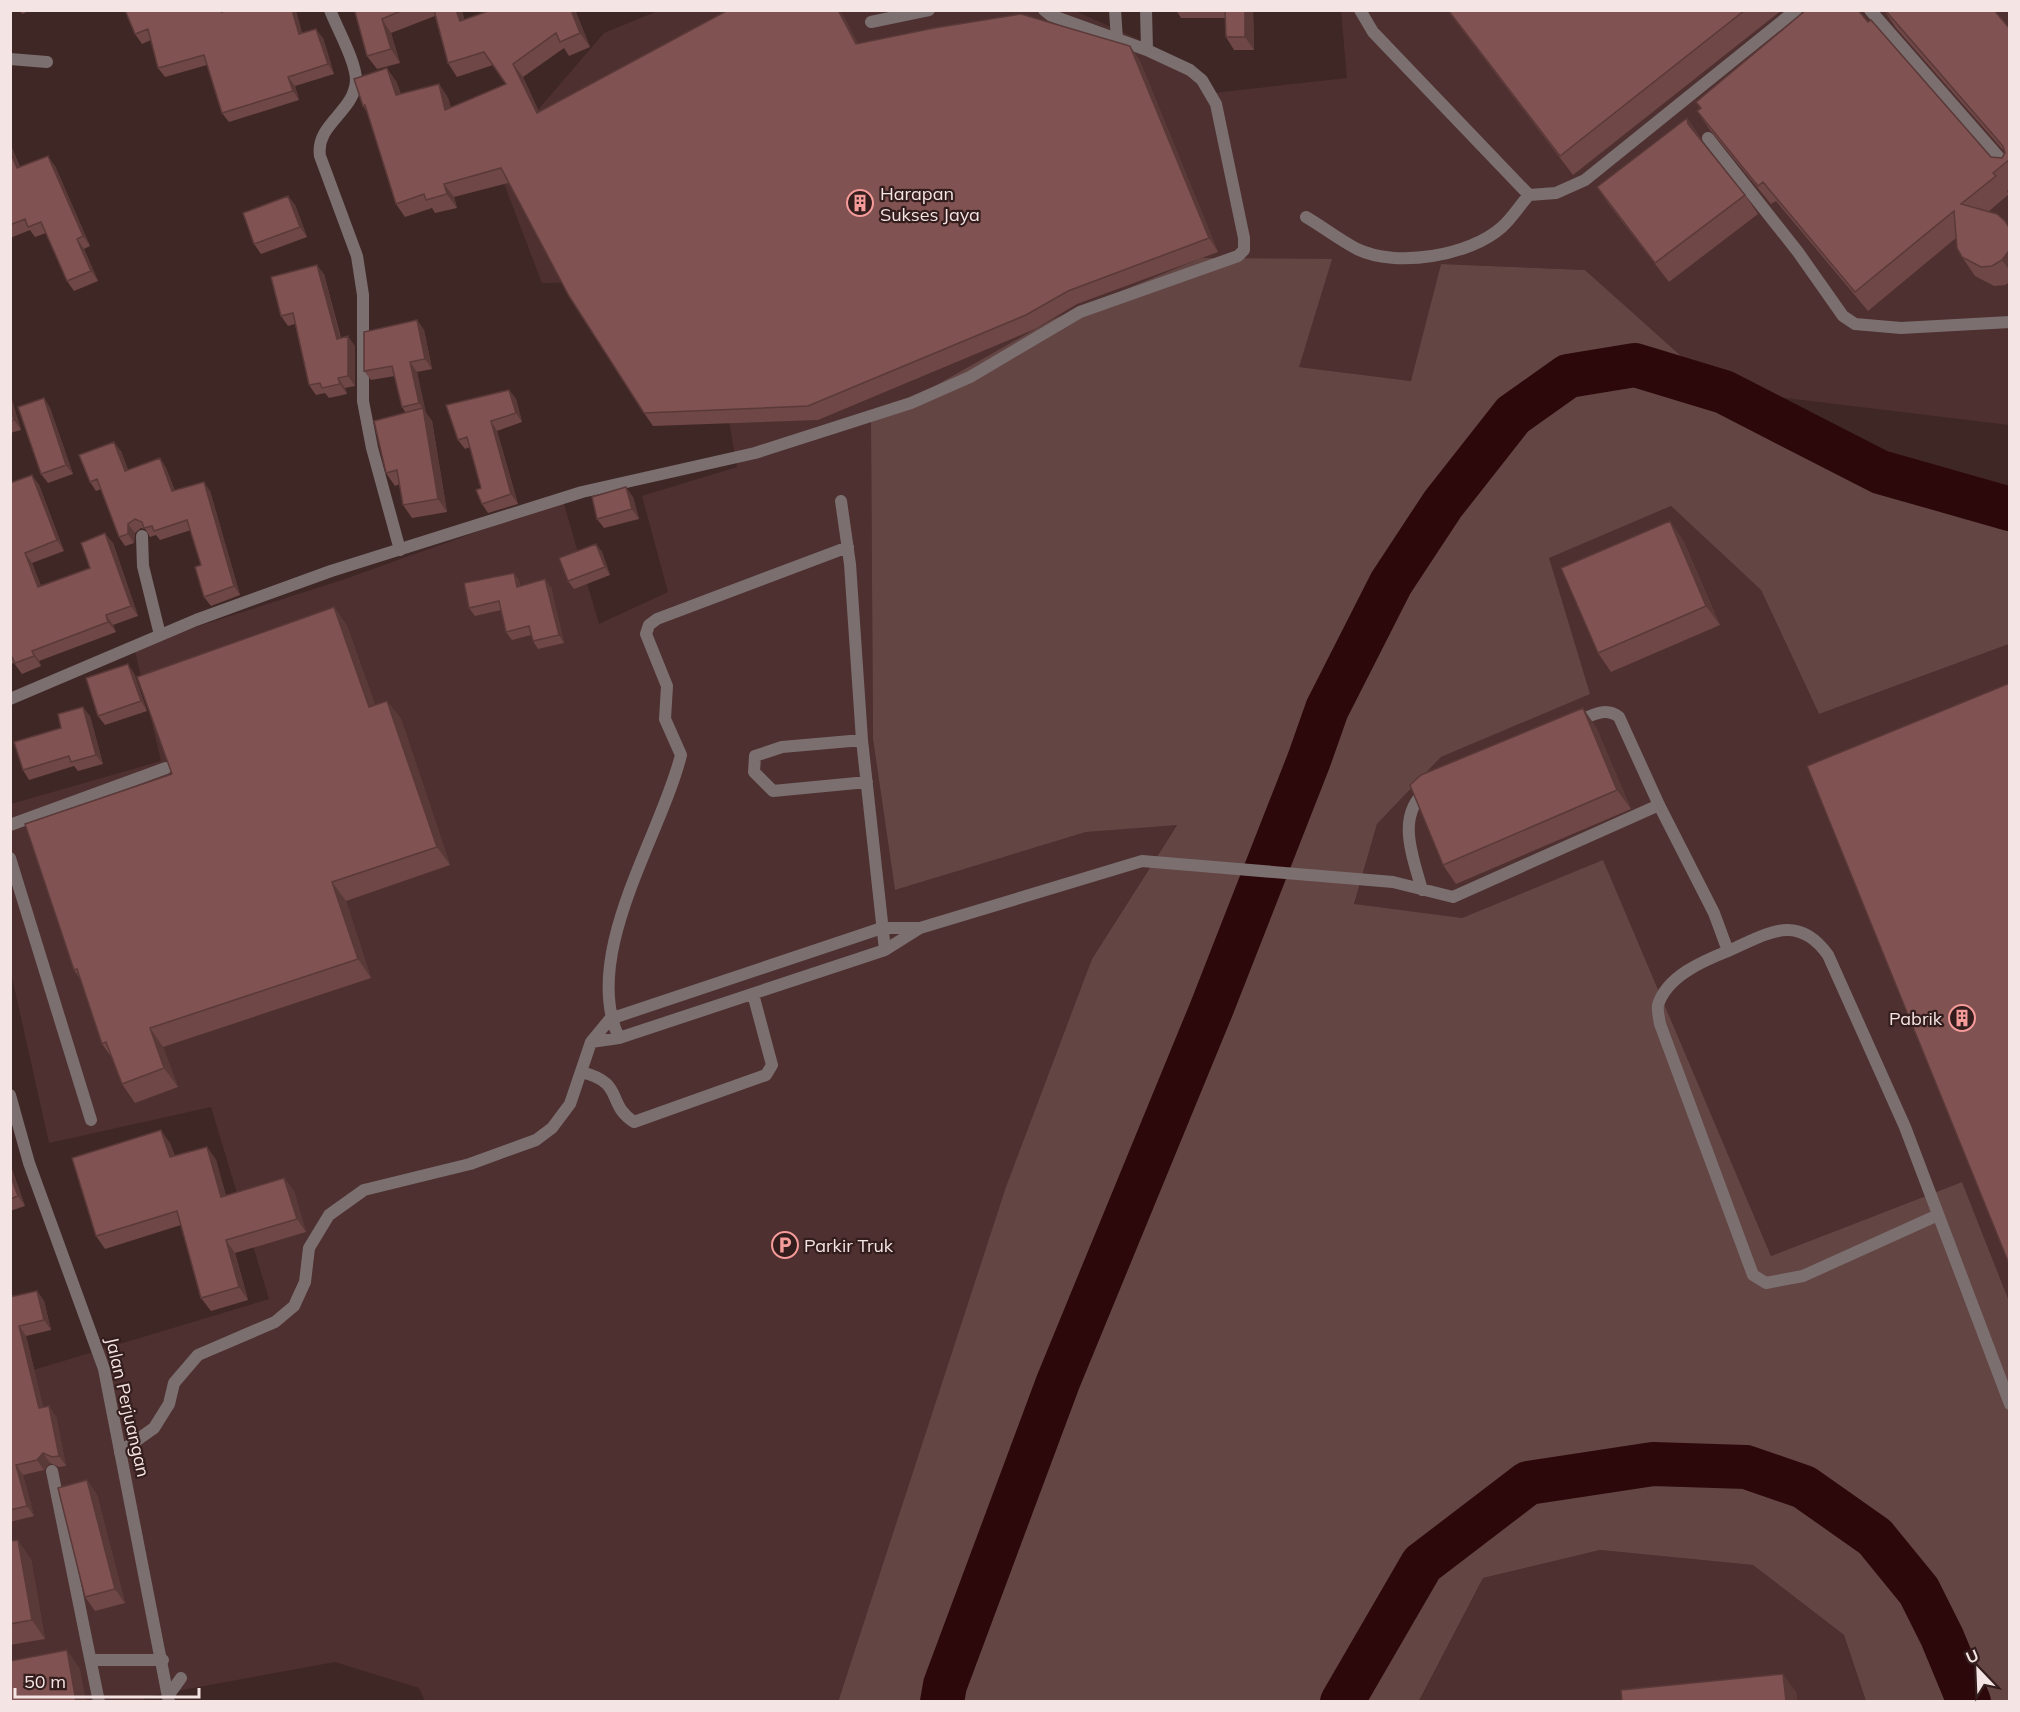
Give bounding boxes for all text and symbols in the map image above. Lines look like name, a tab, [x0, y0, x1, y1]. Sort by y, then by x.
place label: Harapan Sukses Jaya	[880, 182, 980, 226]
building icon: Harapan Sukses Jaya	[845, 188, 875, 218]
building icon: Pabrik	[1947, 1003, 1977, 1033]
place label: Pabrik	[1889, 1007, 1943, 1030]
parking icon: Parkir Truk	[770, 1230, 800, 1260]
place label: Parkir Truk	[804, 1234, 894, 1257]
street label: Jalan Perjuangan	[101, 1335, 155, 1479]
north arrow	[1948, 1640, 2008, 1700]
text: U	[1963, 1645, 1981, 1668]
scale bar	[15, 1661, 200, 1699]
text: 50 m	[24, 1670, 66, 1693]

